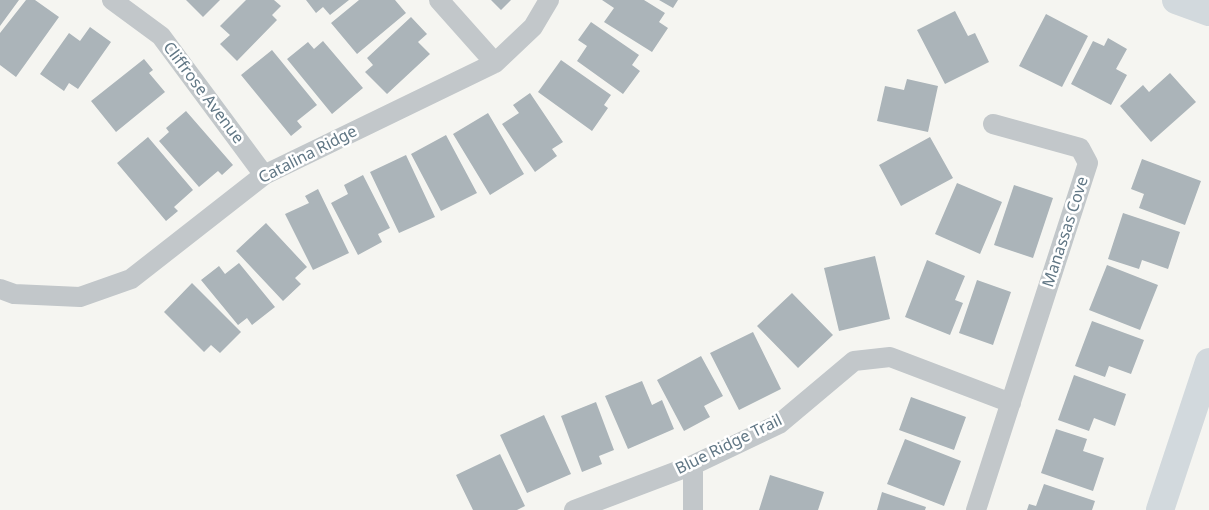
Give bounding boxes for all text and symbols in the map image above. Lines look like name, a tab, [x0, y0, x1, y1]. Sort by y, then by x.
street label: Cliffrose Avenue	[159, 38, 247, 148]
street label: Catalina Ridge	[256, 122, 360, 188]
street label: Manassas Cove	[1039, 174, 1093, 290]
street label: Blue Ridge Trail	[673, 411, 785, 479]

